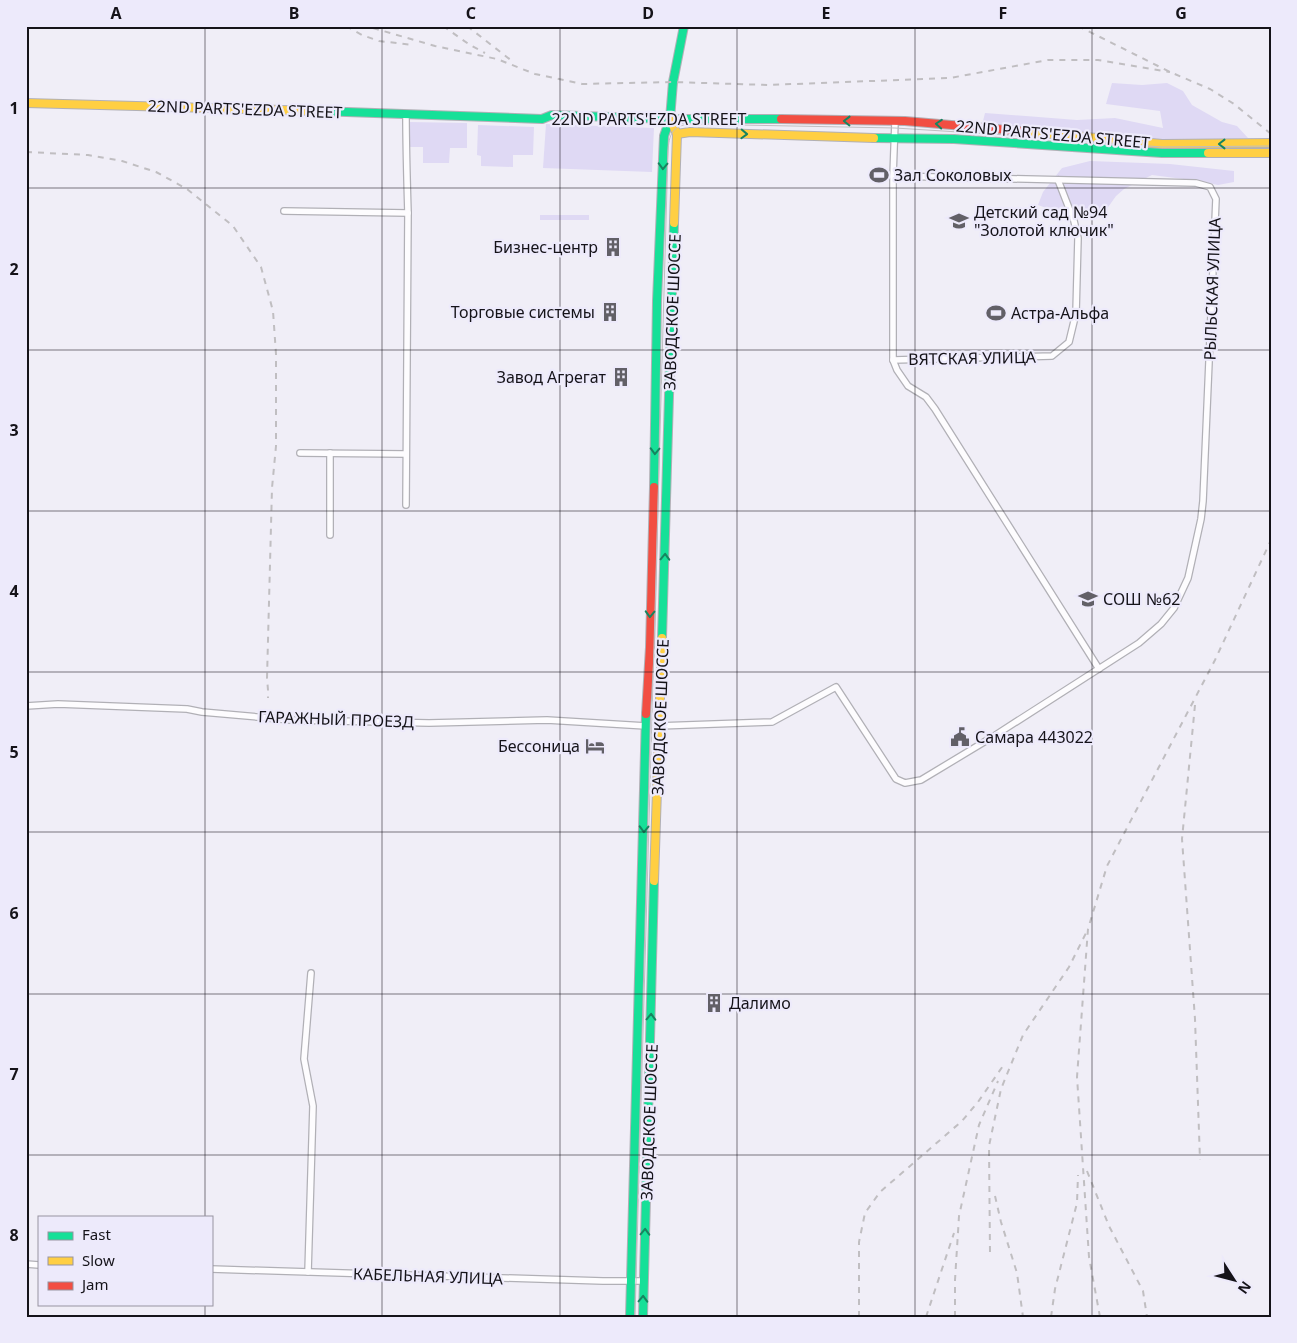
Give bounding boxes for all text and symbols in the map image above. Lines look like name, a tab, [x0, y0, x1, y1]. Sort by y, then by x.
text: A	[110, 2, 122, 24]
text: B	[289, 2, 299, 24]
text: C	[466, 2, 476, 24]
text: D	[642, 2, 654, 24]
text: E	[822, 2, 831, 24]
text: F	[999, 2, 1007, 24]
text: G	[1175, 2, 1187, 24]
street label: 22ND PARTS'EZDA STREET	[147, 95, 343, 123]
text: 1	[9, 97, 19, 119]
street label: 22ND PARTS'EZDA STREET	[552, 108, 746, 130]
one-way arrow	[842, 115, 850, 126]
street label: 22ND PARTS'EZDA STREET	[955, 115, 1151, 153]
one-way arrow	[935, 119, 943, 130]
one-way arrow	[740, 129, 748, 139]
one-way arrow	[1218, 139, 1226, 149]
one-way arrow	[657, 163, 668, 171]
sports icon: Зал Соколовых	[868, 164, 890, 186]
place label: Зал Соколовых	[894, 164, 1012, 186]
place label: Детский сад №94 "Золотой ключик"	[974, 201, 1114, 241]
school or university icon: Детский сад №94 "Золотой ключик"	[948, 210, 970, 232]
street label: РЫЛЬСКАЯ УЛИЦА	[1199, 217, 1226, 361]
street label: ЗАВОДСКОЕ ШОССЕ	[658, 233, 686, 391]
place label: Бизнес-центр	[493, 236, 598, 258]
building icon: Бизнес-центр	[602, 236, 624, 258]
text: 2	[9, 258, 19, 280]
place label: Торговые системы	[451, 301, 595, 323]
building icon: Торговые системы	[599, 301, 621, 323]
sports icon: Астра-Альфа	[985, 302, 1007, 324]
place label: Астра-Альфа	[1011, 302, 1109, 324]
street label: ВЯТСКАЯ УЛИЦА	[908, 346, 1037, 370]
place label: Завод Агрегат	[497, 366, 607, 388]
building icon: Завод Агрегат	[610, 366, 632, 388]
text: 3	[9, 419, 19, 441]
one-way arrow	[650, 448, 660, 456]
one-way arrow	[659, 553, 670, 561]
text: 4	[9, 580, 19, 602]
school or university icon: СОШ №62	[1077, 588, 1099, 610]
place label: СОШ №62	[1103, 588, 1180, 610]
one-way arrow	[645, 610, 656, 618]
street label: ЗАВОДСКОЕ ШОССЕ	[646, 638, 674, 796]
street label: ГАРАЖНЫЙ ПРОЕЗД	[258, 705, 415, 733]
public building icon: Самара 443022	[949, 726, 971, 748]
place label: Самара 443022	[975, 726, 1093, 748]
place label: Бессоница	[498, 735, 580, 757]
hotel icon: Бессоница	[584, 735, 606, 757]
text: 5	[9, 741, 19, 763]
one-way arrow	[639, 825, 649, 833]
text: 6	[9, 902, 19, 924]
building icon: Далимо	[703, 992, 725, 1014]
place label: Далимо	[729, 992, 791, 1014]
one-way arrow	[646, 1013, 657, 1021]
street label: ЗАВОДСКОЕ ШОССЕ	[635, 1043, 663, 1201]
text: 7	[9, 1063, 19, 1085]
legend	[38, 1216, 212, 1306]
text: 8	[9, 1224, 19, 1246]
text: Fast	[82, 1224, 111, 1244]
one-way arrow	[640, 1228, 650, 1236]
text: Slow	[82, 1250, 115, 1270]
north arrow	[1210, 1256, 1260, 1306]
street label: КАБЕЛЬНАЯ УЛИЦА	[353, 1262, 504, 1290]
text: Jam	[80, 1274, 109, 1294]
text: N	[1234, 1278, 1256, 1298]
one-way arrow	[638, 1294, 649, 1302]

